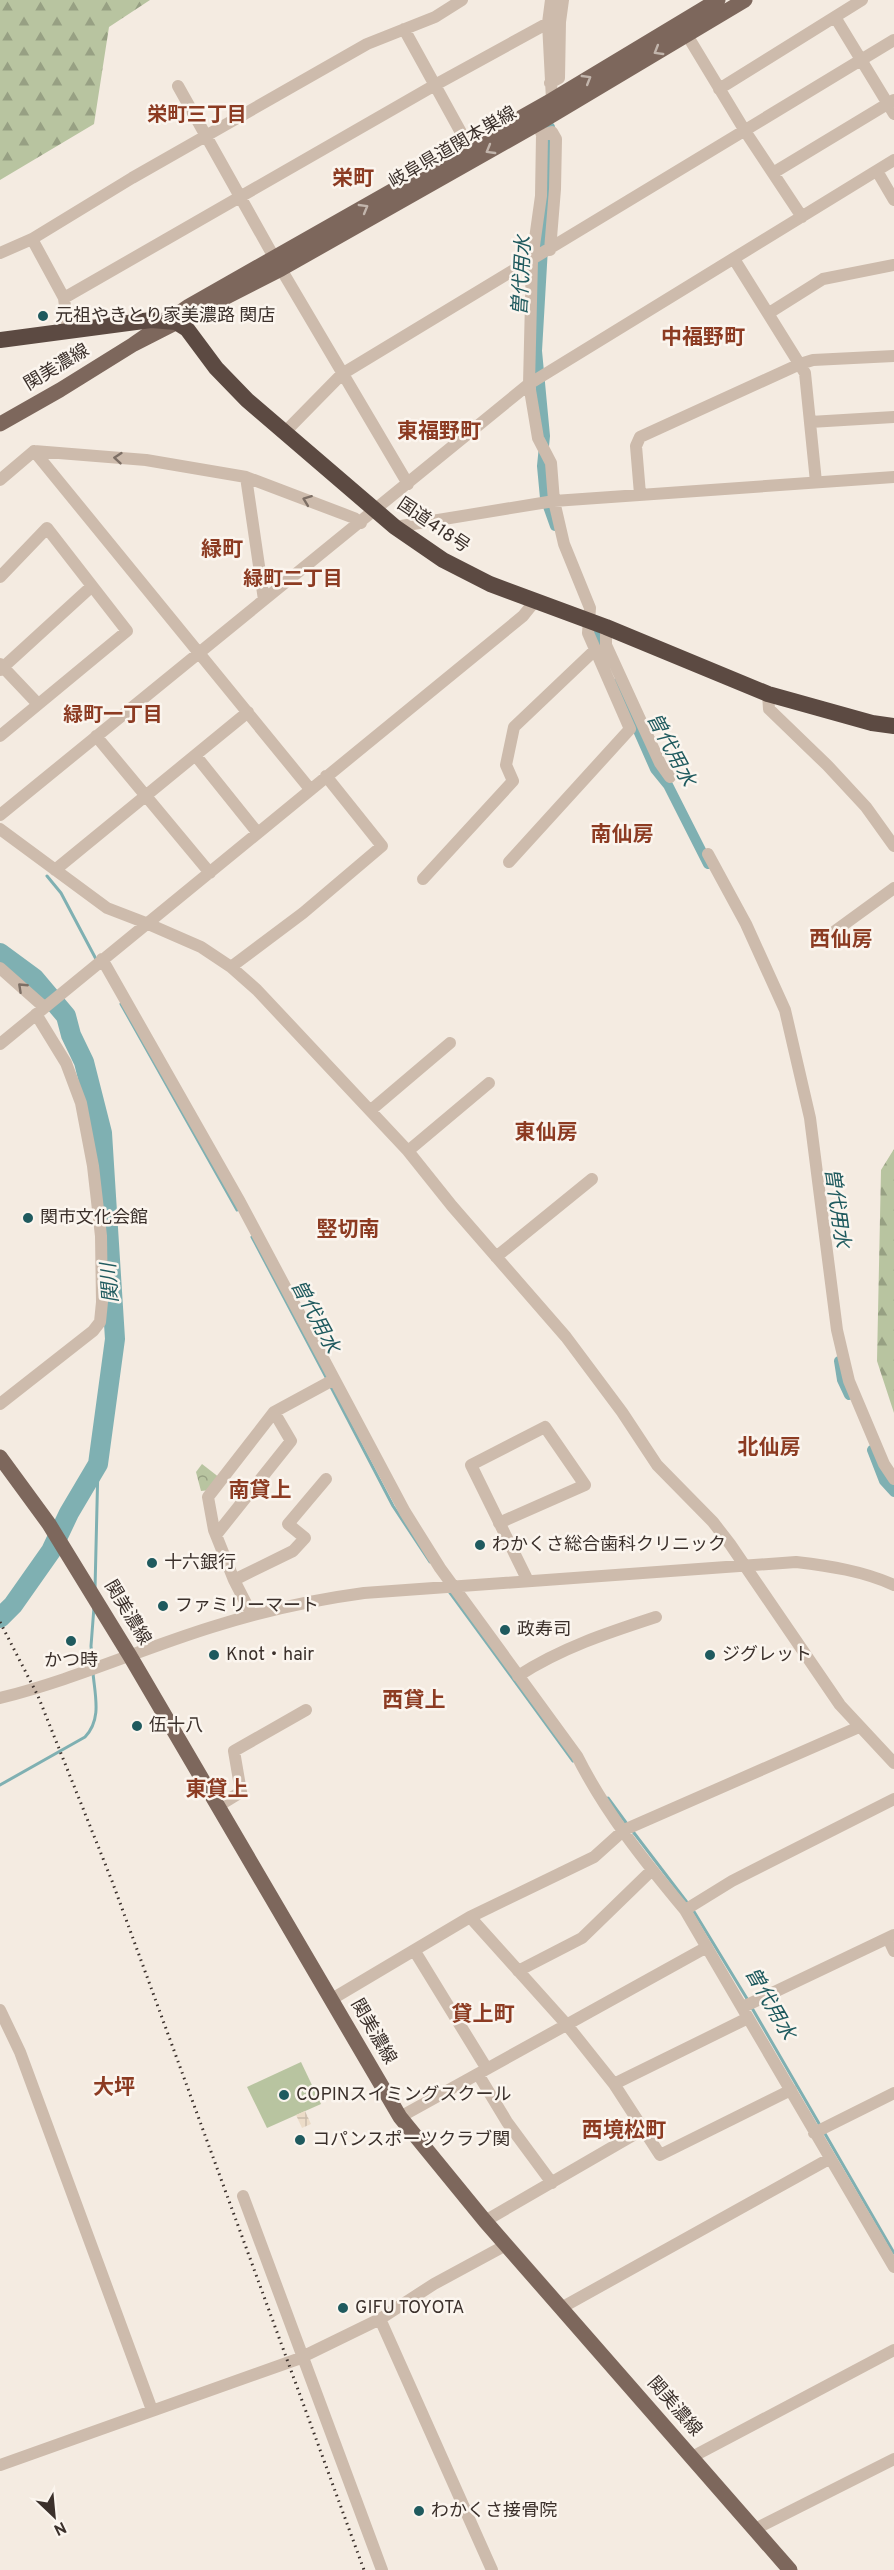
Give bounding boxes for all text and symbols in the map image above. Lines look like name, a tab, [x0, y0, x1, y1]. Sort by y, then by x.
one-way arrow	[654, 44, 664, 56]
one-way arrow	[581, 74, 591, 86]
street label: 岐阜県道関本巣線	[385, 102, 521, 194]
district label: 栄町三丁目	[147, 103, 247, 129]
one-way arrow	[486, 143, 496, 154]
district label: 栄町	[332, 166, 374, 193]
one-way arrow	[357, 204, 368, 215]
water label: 曽代用水	[508, 233, 538, 317]
place label: 元祖やきとり家美濃路 関店	[55, 305, 275, 328]
marker: 元祖やきとり家美濃路 関店	[36, 309, 50, 323]
district label: 中福野町	[661, 325, 745, 352]
street label: 関美濃線	[20, 340, 94, 396]
district label: 東福野町	[397, 419, 481, 446]
one-way arrow	[113, 452, 122, 465]
street label: 国道418号	[392, 493, 474, 559]
one-way arrow	[302, 495, 313, 507]
district label: 緑町	[201, 537, 243, 564]
district label: 緑町二丁目	[243, 567, 343, 593]
district label: 緑町一丁目	[63, 703, 163, 729]
water label: 曽代用水	[640, 709, 701, 793]
district label: 南仙房	[591, 822, 654, 849]
district label: 西仙房	[810, 927, 873, 954]
one-way arrow	[19, 983, 29, 994]
district label: 東仙房	[515, 1120, 578, 1147]
water label: 曽代用水	[818, 1167, 855, 1251]
place label: 関市文化会館	[40, 1207, 148, 1230]
marker: 関市文化会館	[21, 1211, 35, 1225]
district label: 竪切南	[317, 1217, 380, 1244]
water label: 関川	[96, 1260, 125, 1304]
water label: 曽代用水	[284, 1276, 345, 1360]
district label: 北仙房	[738, 1435, 801, 1462]
district label: 南貸上	[229, 1478, 292, 1505]
place label: わかくさ総合歯科クリニック	[492, 1534, 726, 1557]
marker: わかくさ総合歯科クリニック	[473, 1538, 487, 1552]
place label: 十六銀行	[164, 1552, 236, 1575]
marker: 十六銀行	[145, 1556, 159, 1570]
street label: 関美濃線	[99, 1576, 155, 1650]
place label: ファミリーマート	[175, 1595, 319, 1618]
marker: ファミリーマート	[156, 1599, 170, 1613]
place label: 政寿司	[517, 1619, 571, 1642]
marker: 政寿司	[498, 1623, 512, 1637]
marker: かつ時	[64, 1634, 78, 1648]
place label: Knot・hair	[226, 1644, 314, 1667]
place label: ジグレット	[722, 1644, 812, 1667]
marker: Knot・hair	[207, 1648, 221, 1662]
marker: ジグレット	[703, 1648, 717, 1662]
place label: かつ時	[44, 1650, 98, 1673]
district label: 西貸上	[383, 1688, 446, 1715]
place label: 伍十八	[149, 1715, 203, 1738]
marker: 伍十八	[130, 1719, 144, 1733]
district label: 東貸上	[186, 1777, 249, 1804]
water label: 曽代用水	[738, 1963, 801, 2047]
street label: 関美濃線	[345, 1995, 401, 2069]
district label: 貸上町	[452, 2002, 515, 2029]
district label: 大坪	[93, 2075, 135, 2102]
place label: COPINスイミングスクール	[296, 2084, 512, 2107]
marker: COPINスイミングスクール	[277, 2088, 291, 2102]
district label: 西境松町	[582, 2118, 666, 2145]
place label: コパンスポーツクラブ関	[312, 2129, 510, 2152]
marker: コパンスポーツクラブ関	[293, 2133, 307, 2147]
place label: GIFU TOYOTA	[355, 2297, 465, 2320]
marker: GIFU TOYOTA	[336, 2301, 350, 2315]
street label: 関美濃線	[642, 2372, 706, 2442]
north arrow	[24, 2486, 84, 2546]
place label: わかくさ接骨院	[431, 2500, 557, 2523]
marker: わかくさ接骨院	[412, 2504, 426, 2518]
text: N	[50, 2516, 69, 2539]

